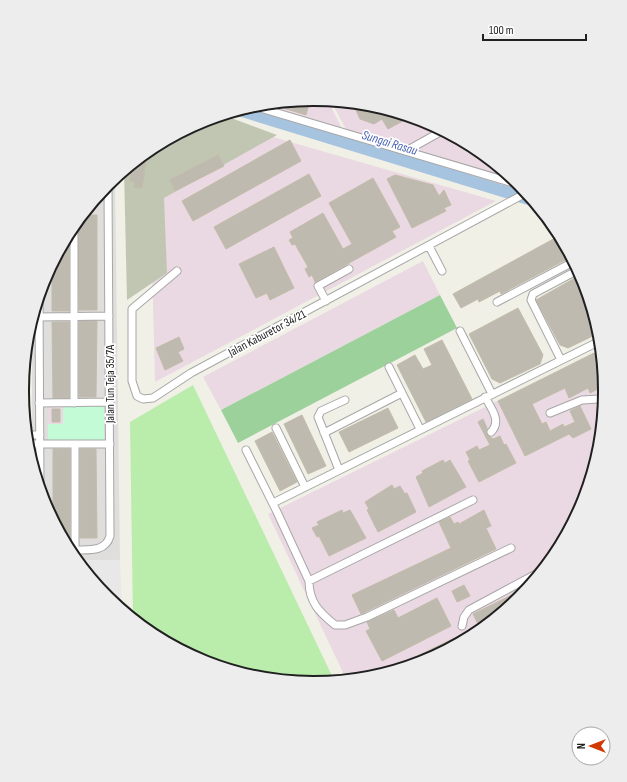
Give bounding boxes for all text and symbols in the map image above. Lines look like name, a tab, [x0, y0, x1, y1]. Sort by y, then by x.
scale bar	[483, 16, 586, 42]
text: 100 m	[489, 23, 514, 38]
water label: Sungai Rasau	[360, 127, 420, 159]
street label: Jalan Kaburetor 34/21	[225, 306, 309, 361]
street label: Jalan Tun Teja 35/7A	[103, 344, 118, 424]
north arrow	[571, 726, 611, 766]
text: N	[575, 743, 588, 749]

